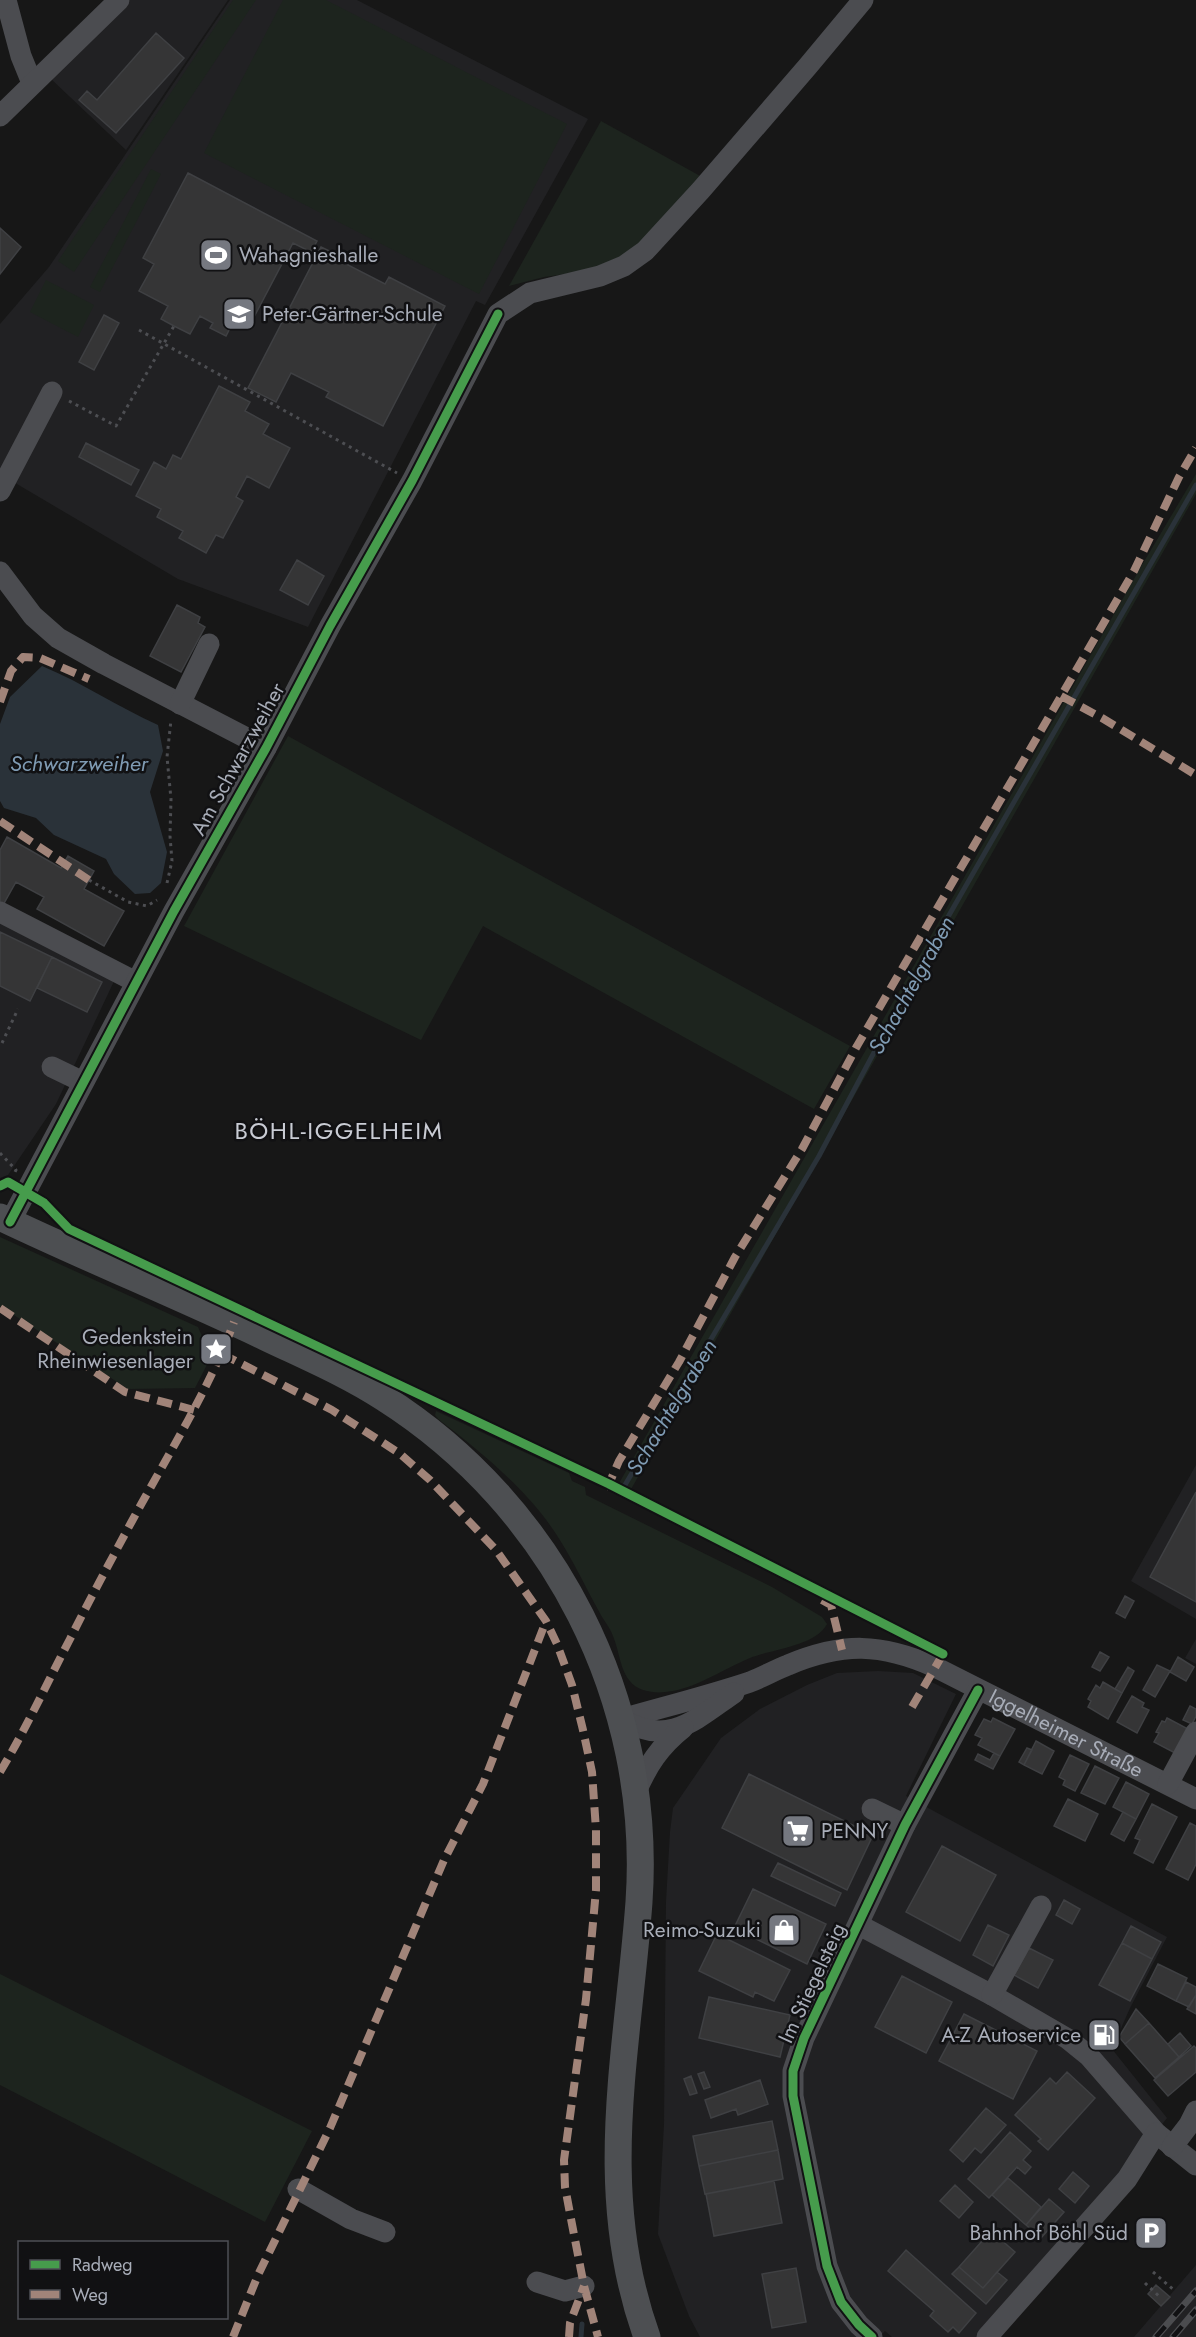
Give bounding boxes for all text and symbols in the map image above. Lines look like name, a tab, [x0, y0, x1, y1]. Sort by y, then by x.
sports icon: Wahagnieshalle	[198, 237, 234, 273]
place label: Wahagnieshalle	[239, 240, 378, 270]
school or university icon: Peter-Gärtner-Schule	[221, 296, 257, 332]
place label: Peter-Gärtner-Schule	[262, 299, 443, 329]
street label: Am Schwarzweiher	[184, 676, 293, 841]
water label: Schwarzweiher	[10, 747, 150, 779]
water label: Schachtelgraben	[860, 910, 962, 1060]
district label: BÖHL-IGGELHEIM	[234, 1113, 444, 1148]
place label: Gedenkstein Rheinwiesenlager	[37, 1322, 194, 1376]
place icon: Gedenkstein Rheinwiesenlager	[198, 1331, 234, 1367]
water label: Schachtelgraben	[618, 1333, 724, 1481]
street label: Iggelheimer Straße	[984, 1682, 1149, 1785]
supermarket icon: PENNY	[780, 1813, 816, 1849]
place label: PENNY	[821, 1816, 889, 1846]
shop icon: Reimo-Suzuki	[766, 1912, 802, 1948]
place label: Reimo-Suzuki	[643, 1915, 761, 1945]
street label: Im Stiegelsteig	[771, 1918, 853, 2048]
fuel station icon: A-Z Autoservice	[1086, 2017, 1122, 2053]
place label: A-Z Autoservice	[941, 2020, 1081, 2050]
parking icon: Bahnhof Böhl Süd	[1133, 2215, 1169, 2251]
place label: Bahnhof Böhl Süd	[969, 2218, 1128, 2248]
legend	[18, 2241, 228, 2319]
text: Radweg	[72, 2252, 133, 2278]
text: Weg	[72, 2282, 108, 2308]

